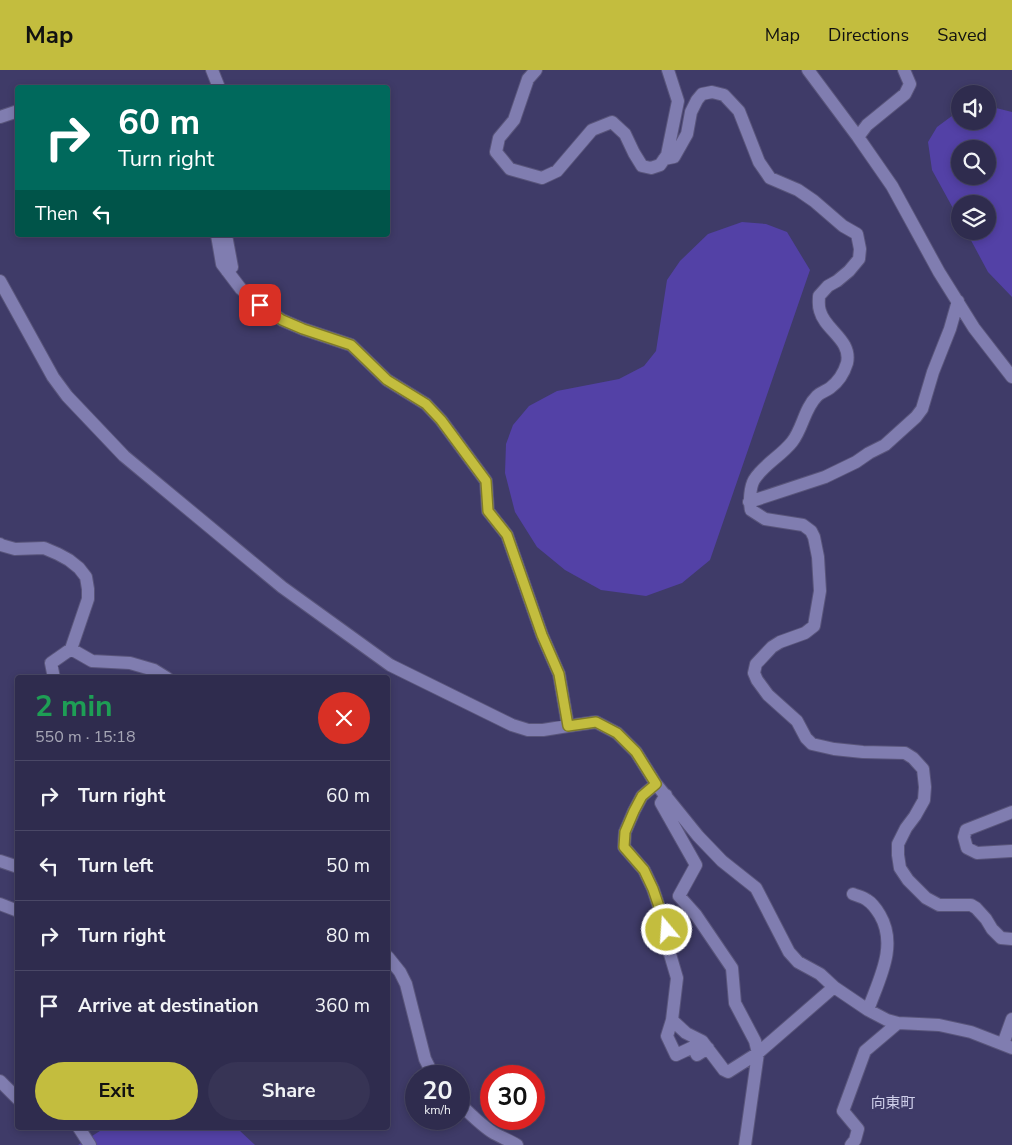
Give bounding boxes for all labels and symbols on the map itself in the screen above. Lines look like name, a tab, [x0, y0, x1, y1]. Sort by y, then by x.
pin	[239, 284, 281, 326]
position arrow	[640, 903, 692, 955]
speed limit sign: 30	[480, 1065, 545, 1130]
district label: 向東町	[870, 1093, 916, 1113]

